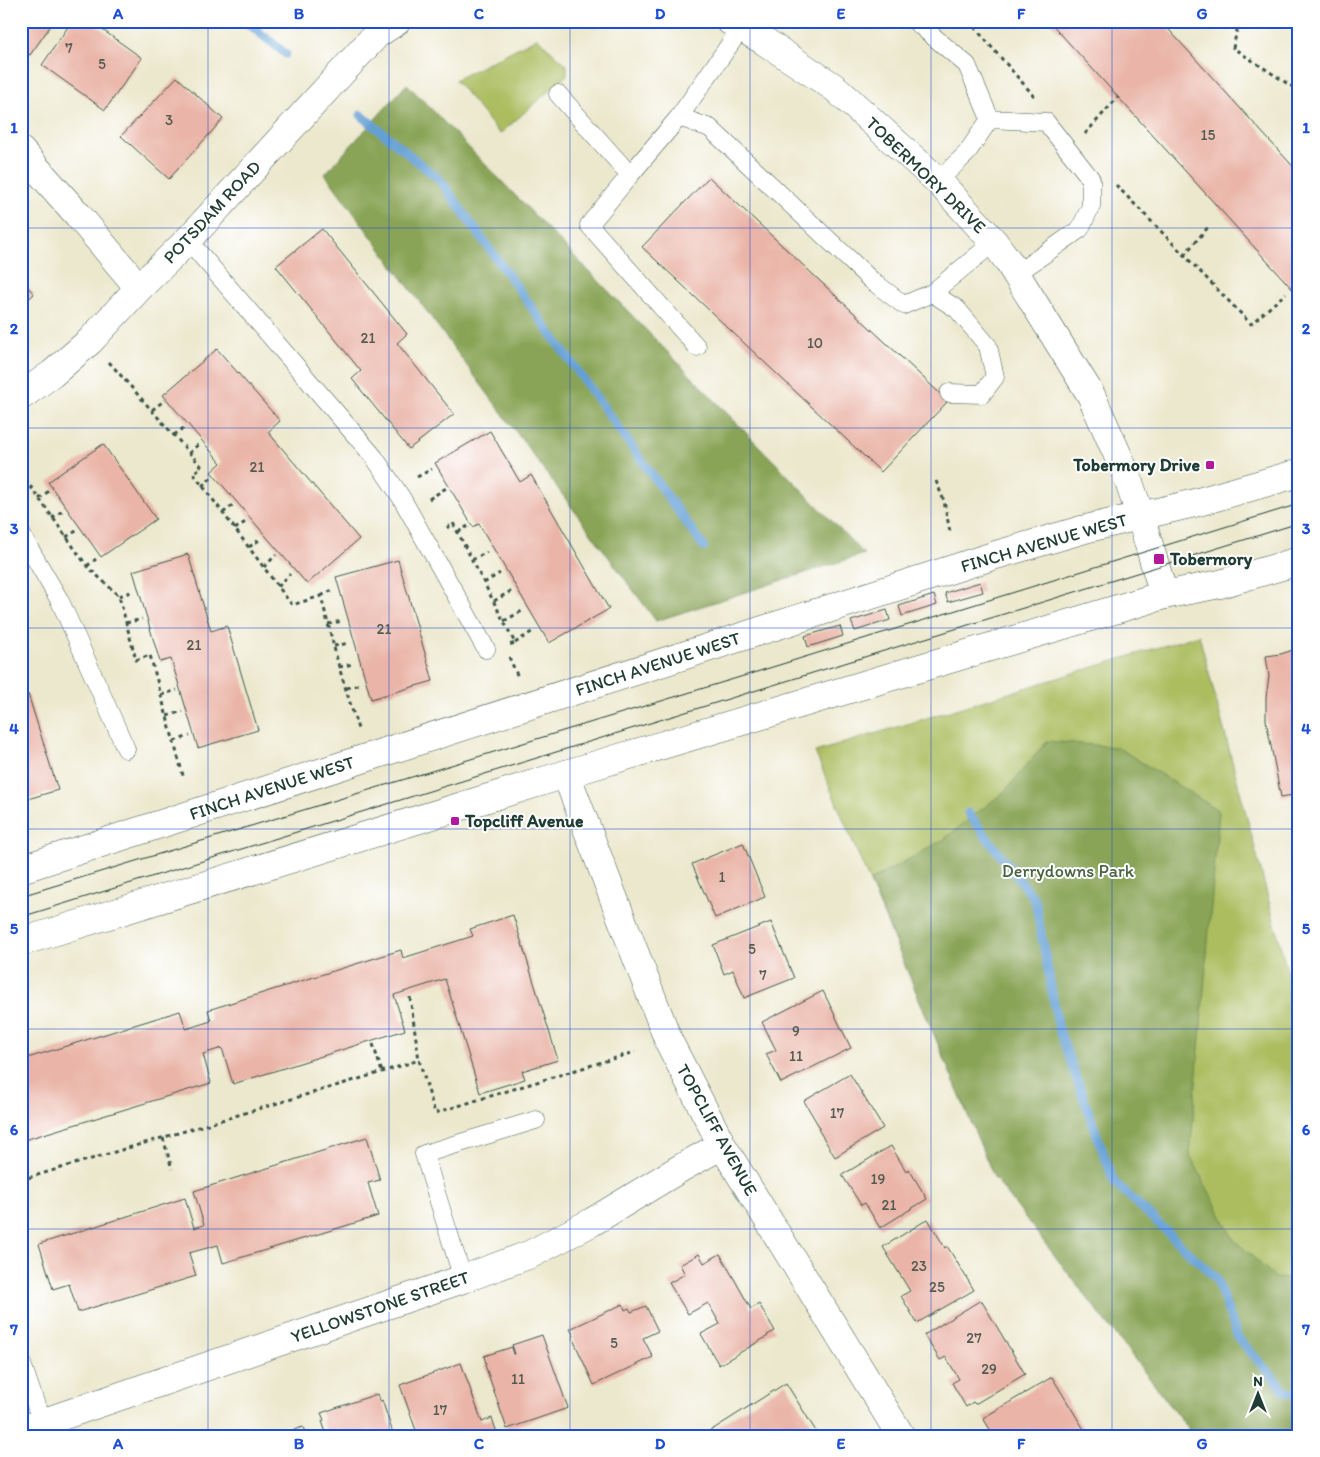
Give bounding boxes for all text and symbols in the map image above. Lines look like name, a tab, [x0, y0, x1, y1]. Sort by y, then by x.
text: A	[112, 4, 124, 23]
text: B	[294, 4, 305, 23]
text: C	[474, 4, 485, 23]
text: D	[655, 4, 666, 23]
text: E	[837, 4, 846, 23]
text: F	[1017, 4, 1026, 23]
text: G	[1196, 4, 1208, 23]
house number: 7	[65, 39, 73, 57]
house number: 5	[98, 55, 106, 73]
house number: 3	[165, 111, 173, 129]
street label: TOBERMORY DRIVE	[861, 112, 991, 238]
text: 1	[10, 118, 18, 137]
text: 1	[1302, 118, 1310, 137]
house number: 15	[1201, 126, 1216, 144]
street label: POTSDAM ROAD	[159, 156, 265, 268]
text: 2	[10, 319, 19, 338]
text: 2	[1302, 319, 1311, 338]
house number: 21	[361, 329, 375, 347]
house number: 10	[807, 334, 823, 352]
place label: Tobermory Drive	[1072, 454, 1200, 476]
house number: 21	[250, 458, 264, 476]
marker: Tobermory Drive	[1204, 459, 1216, 471]
street label: FINCH AVENUE WEST	[958, 509, 1130, 577]
text: 3	[10, 519, 19, 538]
text: 3	[1302, 519, 1311, 538]
place label: Tobermory	[1169, 548, 1253, 570]
marker: Tobermory	[1152, 552, 1166, 566]
house number: 21	[377, 620, 391, 638]
street label: FINCH AVENUE WEST	[573, 627, 743, 701]
house number: 21	[187, 636, 201, 654]
text: 4	[9, 719, 19, 738]
text: 4	[1301, 719, 1311, 738]
street label: FINCH AVENUE WEST	[187, 751, 357, 825]
place label: Topcliff Avenue	[464, 810, 584, 832]
marker: Topcliff Avenue	[449, 815, 461, 827]
park label: Derrydowns Park	[1002, 860, 1135, 882]
house number: 1	[719, 868, 726, 886]
text: 5	[10, 919, 19, 938]
text: 5	[1302, 919, 1311, 938]
house number: 5	[748, 940, 756, 958]
house number: 7	[759, 966, 767, 984]
house number: 9	[792, 1022, 800, 1040]
house number: 11	[789, 1047, 803, 1065]
street label: TOPCLIFF AVENUE	[672, 1060, 762, 1200]
house number: 17	[830, 1104, 845, 1122]
text: 6	[10, 1120, 19, 1139]
text: 6	[1302, 1120, 1311, 1139]
house number: 19	[871, 1170, 886, 1188]
house number: 21	[882, 1196, 896, 1214]
house number: 23	[911, 1257, 927, 1275]
street label: YELLOWSTONE STREET	[288, 1266, 472, 1348]
house number: 25	[929, 1278, 945, 1296]
text: 7	[9, 1320, 18, 1339]
text: 7	[1301, 1320, 1310, 1339]
house number: 27	[966, 1329, 982, 1347]
house number: 5	[610, 1334, 618, 1352]
house number: 29	[981, 1360, 997, 1378]
house number: 11	[511, 1370, 525, 1388]
north arrow	[1232, 1370, 1282, 1420]
text: N	[1253, 1373, 1263, 1390]
house number: 17	[433, 1401, 448, 1419]
text: A	[112, 1434, 124, 1453]
text: B	[294, 1434, 305, 1453]
text: C	[474, 1434, 485, 1453]
text: D	[655, 1434, 666, 1453]
text: E	[837, 1434, 846, 1453]
text: F	[1017, 1434, 1026, 1453]
text: G	[1196, 1434, 1208, 1453]

